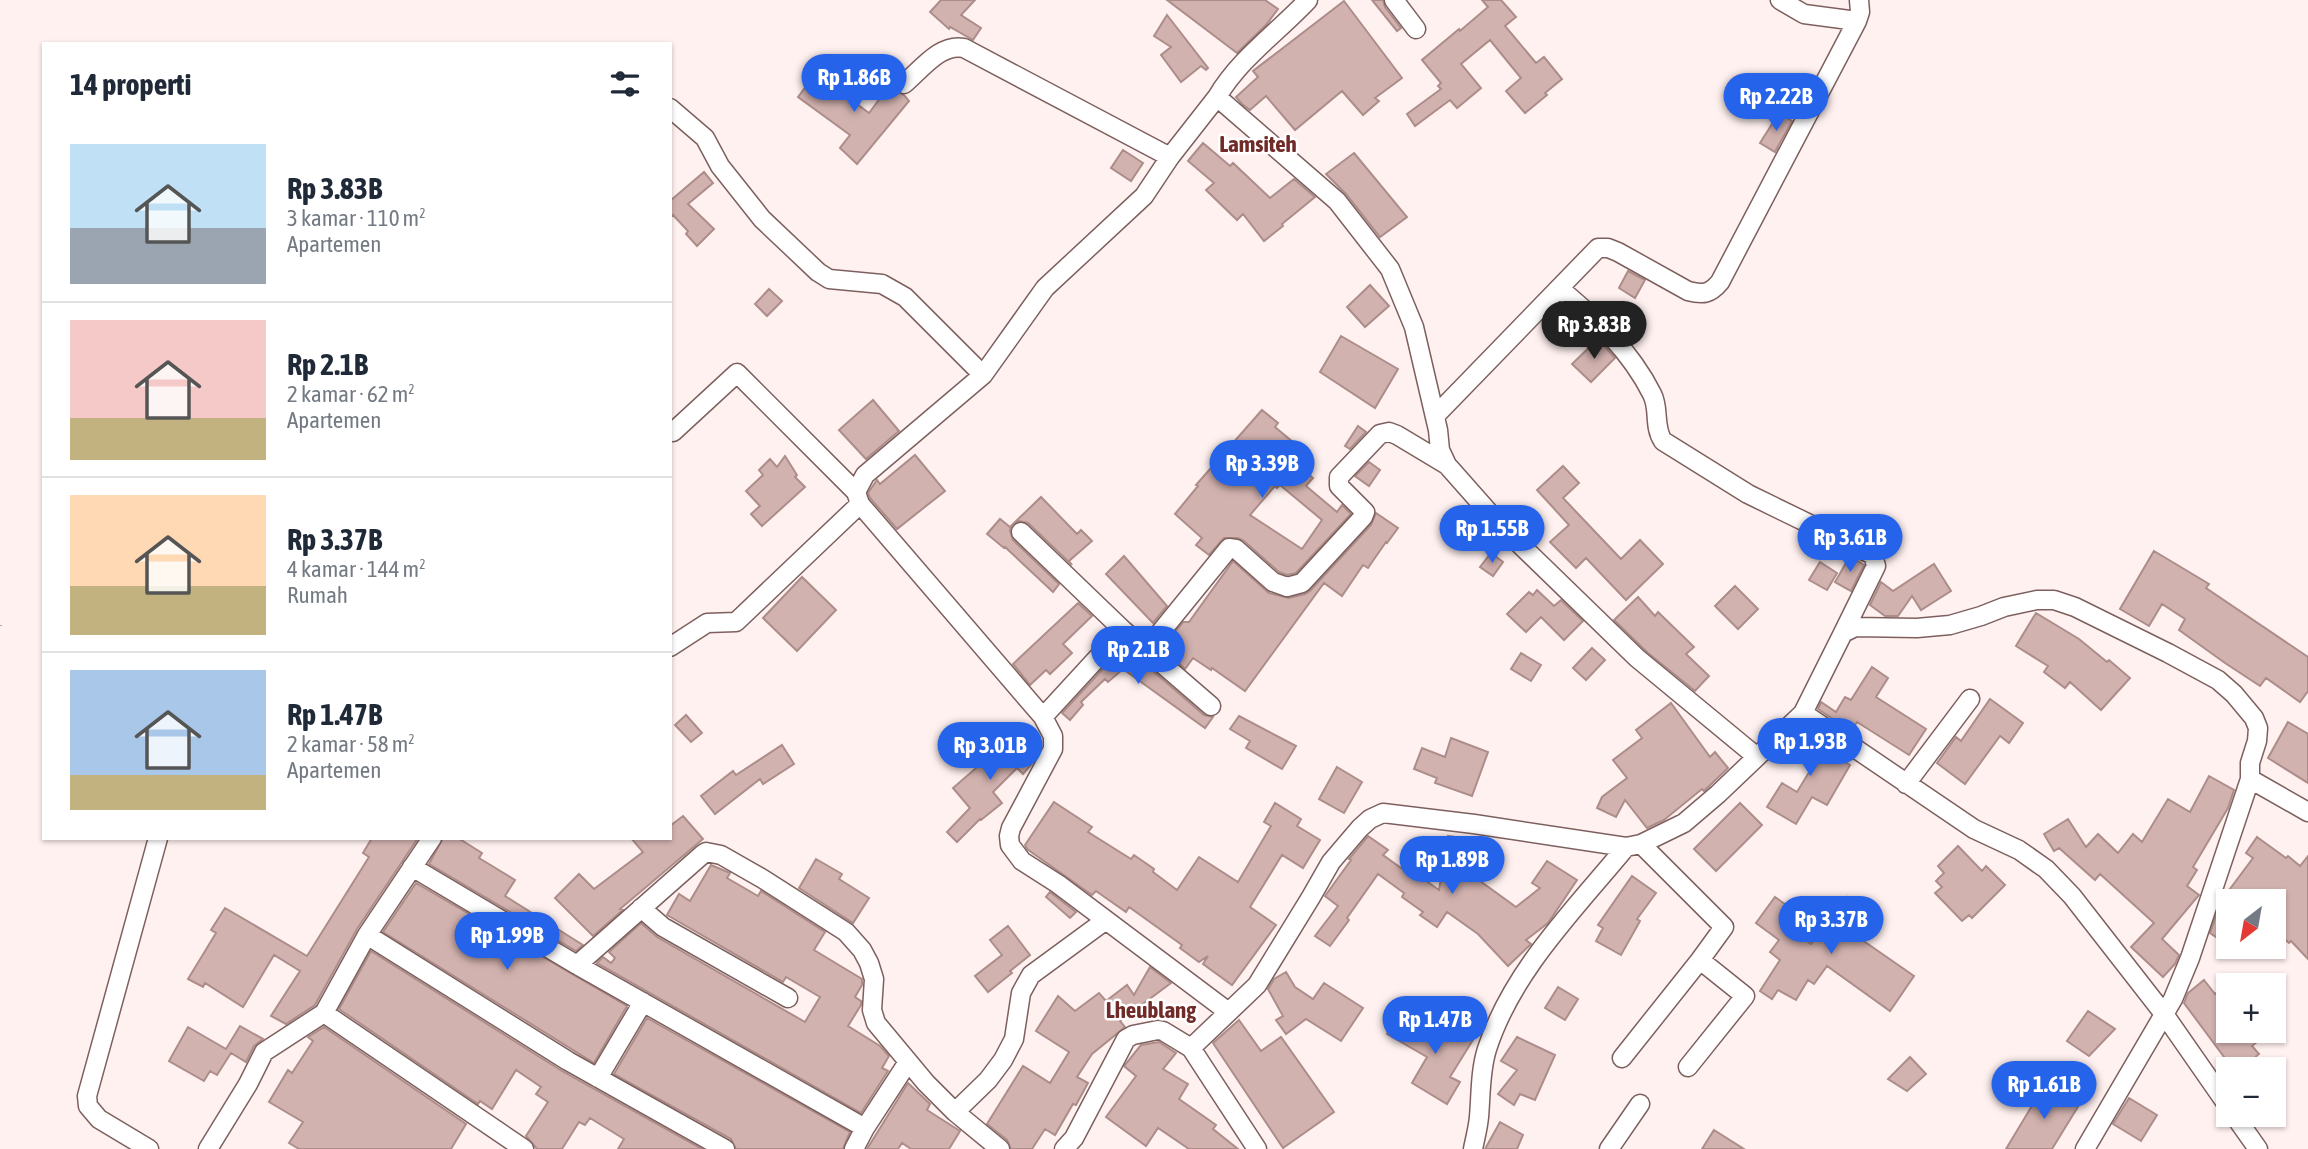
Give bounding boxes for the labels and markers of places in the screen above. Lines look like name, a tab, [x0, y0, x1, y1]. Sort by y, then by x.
pin: Rp 1.86B	[782, 54, 926, 114]
pin: Rp 2.22B	[1704, 74, 1848, 133]
pin: Rp 3.83B	[1522, 302, 1666, 361]
pin: Rp 3.39B	[1190, 440, 1334, 500]
pin: Rp 1.55B	[1420, 505, 1564, 565]
pin: Rp 3.61B	[1778, 514, 1922, 574]
pin: Rp 2.1B	[1073, 626, 1203, 686]
pin: Rp 1.93B	[1738, 718, 1882, 778]
pin: Rp 3.01B	[918, 722, 1062, 782]
pin: Rp 1.89B	[1380, 836, 1524, 896]
pin: Rp 3.37B	[1759, 897, 1903, 956]
pin: Rp 1.99B	[435, 912, 579, 972]
pin: Rp 1.47B	[1363, 996, 1507, 1056]
pin: Rp 1.61B	[1972, 1062, 2116, 1121]

